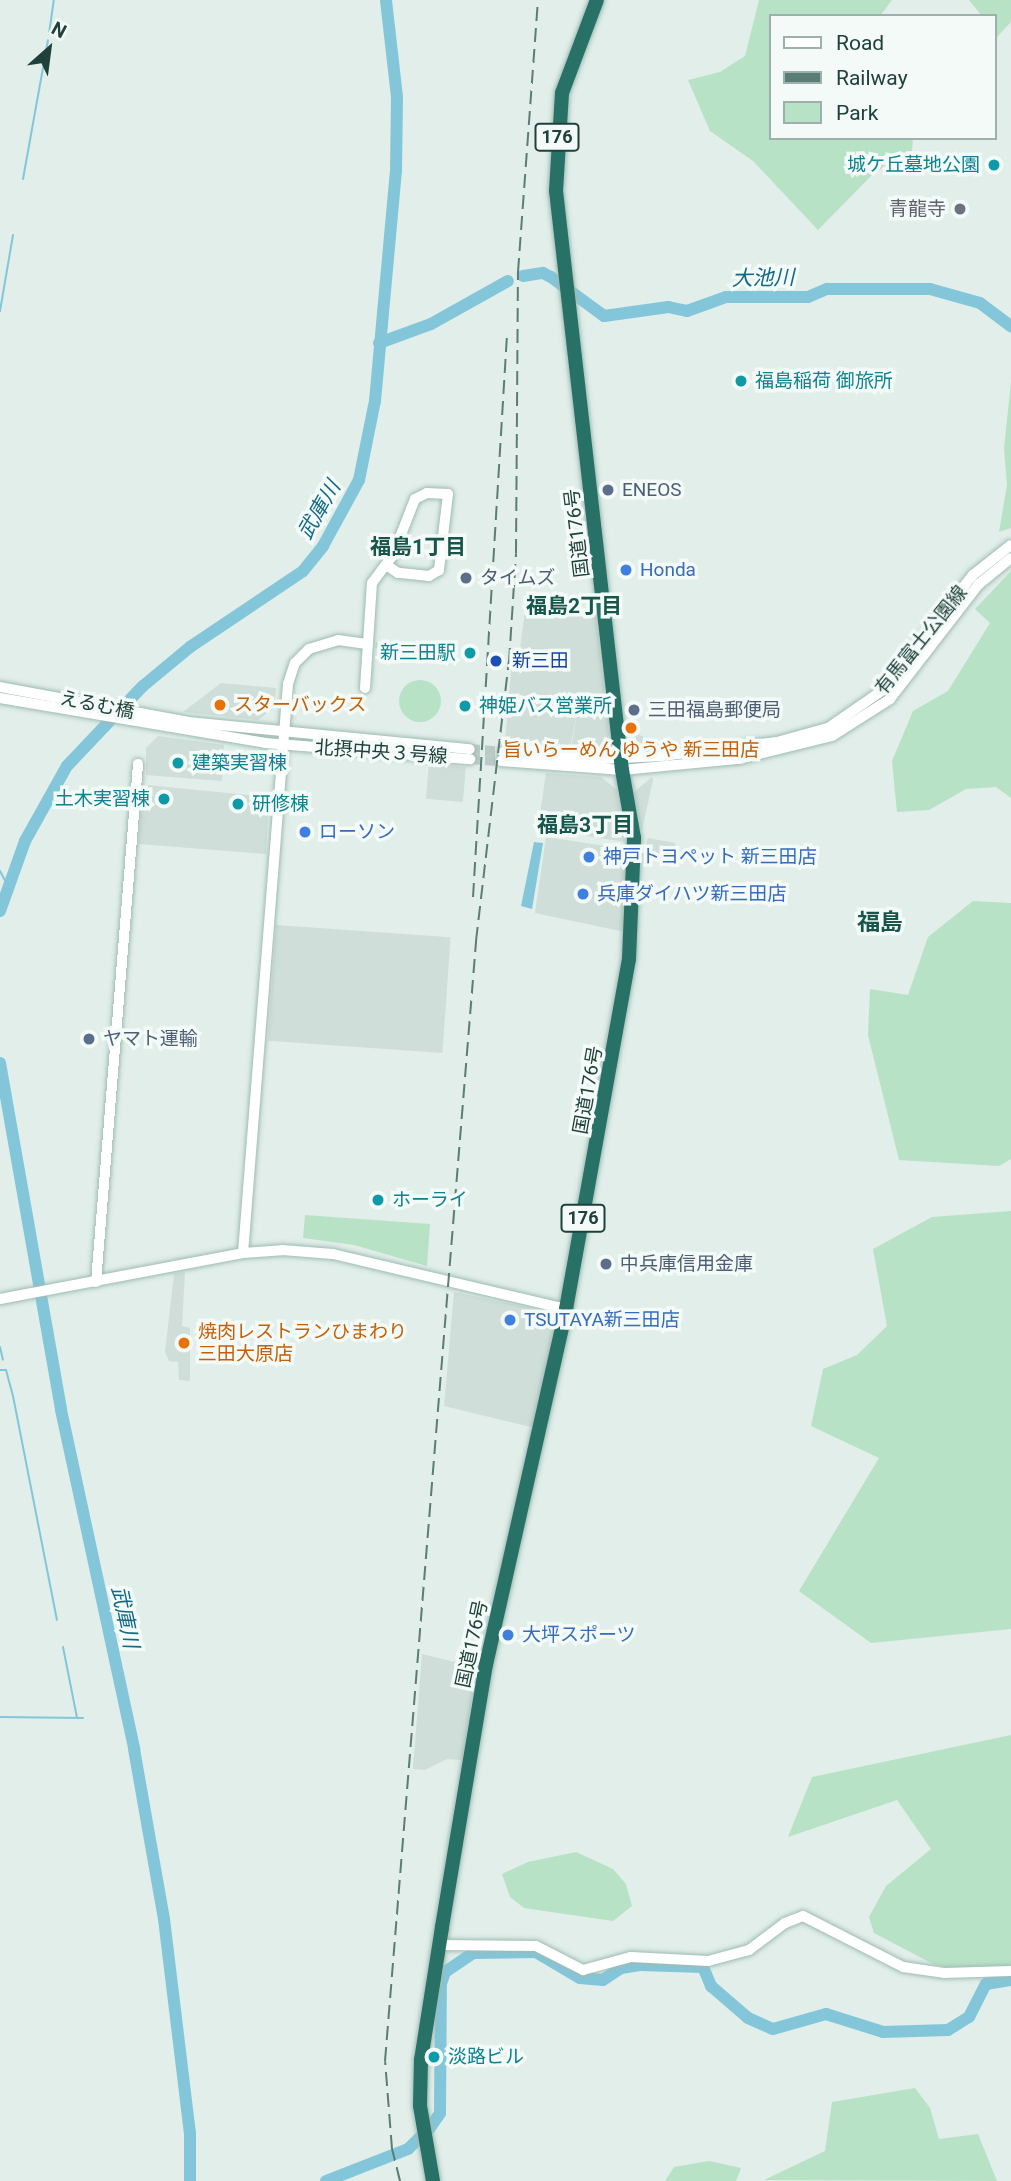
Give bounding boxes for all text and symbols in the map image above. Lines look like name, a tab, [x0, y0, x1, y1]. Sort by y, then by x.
north arrow	[14, 14, 84, 84]
legend	[769, 14, 997, 140]
text: N	[48, 17, 70, 43]
text: Road	[836, 31, 884, 55]
text: Railway	[836, 66, 908, 90]
text: Park	[836, 101, 878, 125]
road number: 176	[534, 122, 580, 152]
place label: 城ケ丘墓地公園	[847, 154, 980, 176]
marker: 城ケ丘墓地公園	[986, 157, 1002, 173]
place label: 青龍寺	[889, 198, 946, 220]
marker: 青龍寺	[952, 201, 968, 217]
water label: 大池川	[731, 265, 795, 291]
place label: 福島稲荷 御旅所	[755, 370, 893, 392]
marker: 福島稲荷 御旅所	[733, 373, 749, 389]
water label: 武庫川	[292, 476, 346, 544]
place label: ENEOS	[622, 479, 682, 501]
marker: ENEOS	[600, 482, 616, 498]
street label: 国道176号	[560, 487, 594, 579]
district label: 福島1丁目	[370, 534, 466, 560]
place label: Honda	[640, 559, 696, 581]
marker: Honda	[618, 562, 634, 578]
place label: タイムズ	[480, 567, 556, 589]
marker: タイムズ	[458, 570, 474, 586]
street label: 有馬富士公園線	[870, 581, 972, 699]
district label: 福島2丁目	[526, 593, 622, 619]
place label: 新三田駅	[380, 642, 456, 664]
marker: 新三田駅	[462, 645, 478, 661]
place label: 新三田	[512, 650, 569, 672]
marker: 新三田	[486, 651, 506, 671]
street label: えるむ橋	[58, 687, 136, 723]
place label: スターバックス	[234, 694, 367, 716]
place label: 神姫バス営業所	[479, 695, 612, 717]
marker: スターバックス	[212, 697, 228, 713]
marker: 神姫バス営業所	[457, 698, 473, 714]
place label: 三田福島郵便局	[648, 699, 781, 721]
marker: 三田福島郵便局	[626, 702, 642, 718]
marker: 旨いらーめん ゆうや 新三田店	[623, 720, 639, 736]
street label: 北摂中央３号線	[314, 736, 448, 768]
place label: 旨いらーめん ゆうや 新三田店	[503, 739, 759, 761]
place label: 建築実習棟	[192, 752, 287, 774]
marker: 建築実習棟	[170, 755, 186, 771]
place label: 土木実習棟	[55, 788, 150, 810]
marker: 土木実習棟	[156, 791, 172, 807]
place label: 研修棟	[252, 793, 309, 815]
marker: 研修棟	[230, 796, 246, 812]
district label: 福島3丁目	[537, 812, 633, 838]
place label: ローソン	[319, 821, 395, 843]
marker: ローソン	[297, 824, 313, 840]
place label: 神戸トヨペット 新三田店	[603, 846, 817, 868]
marker: 神戸トヨペット 新三田店	[581, 849, 597, 865]
place label: 兵庫ダイハツ新三田店	[597, 883, 787, 905]
marker: 兵庫ダイハツ新三田店	[575, 886, 591, 902]
district label: 福島	[857, 909, 903, 937]
place label: ヤマト運輸	[103, 1028, 198, 1050]
marker: ヤマト運輸	[81, 1031, 97, 1047]
street label: 国道176号	[569, 1044, 607, 1136]
place label: ホーライ	[392, 1189, 468, 1211]
marker: ホーライ	[370, 1192, 386, 1208]
road number: 176	[560, 1204, 606, 1232]
place label: 中兵庫信用金庫	[620, 1253, 753, 1275]
marker: 中兵庫信用金庫	[598, 1256, 614, 1272]
place label: TSUTAYA新三田店	[524, 1309, 680, 1331]
marker: TSUTAYA新三田店	[502, 1312, 518, 1328]
place label: 焼肉レストランひまわり 三田大原店	[198, 1321, 407, 1365]
marker: 焼肉レストランひまわり 三田大原店	[176, 1335, 192, 1351]
water label: 武庫川	[106, 1584, 144, 1650]
street label: 国道176号	[452, 1598, 492, 1690]
place label: 大坪スポーツ	[522, 1624, 636, 1646]
marker: 大坪スポーツ	[500, 1627, 516, 1643]
place label: 淡路ビル	[448, 2046, 524, 2068]
marker: 淡路ビル	[426, 2049, 442, 2065]

